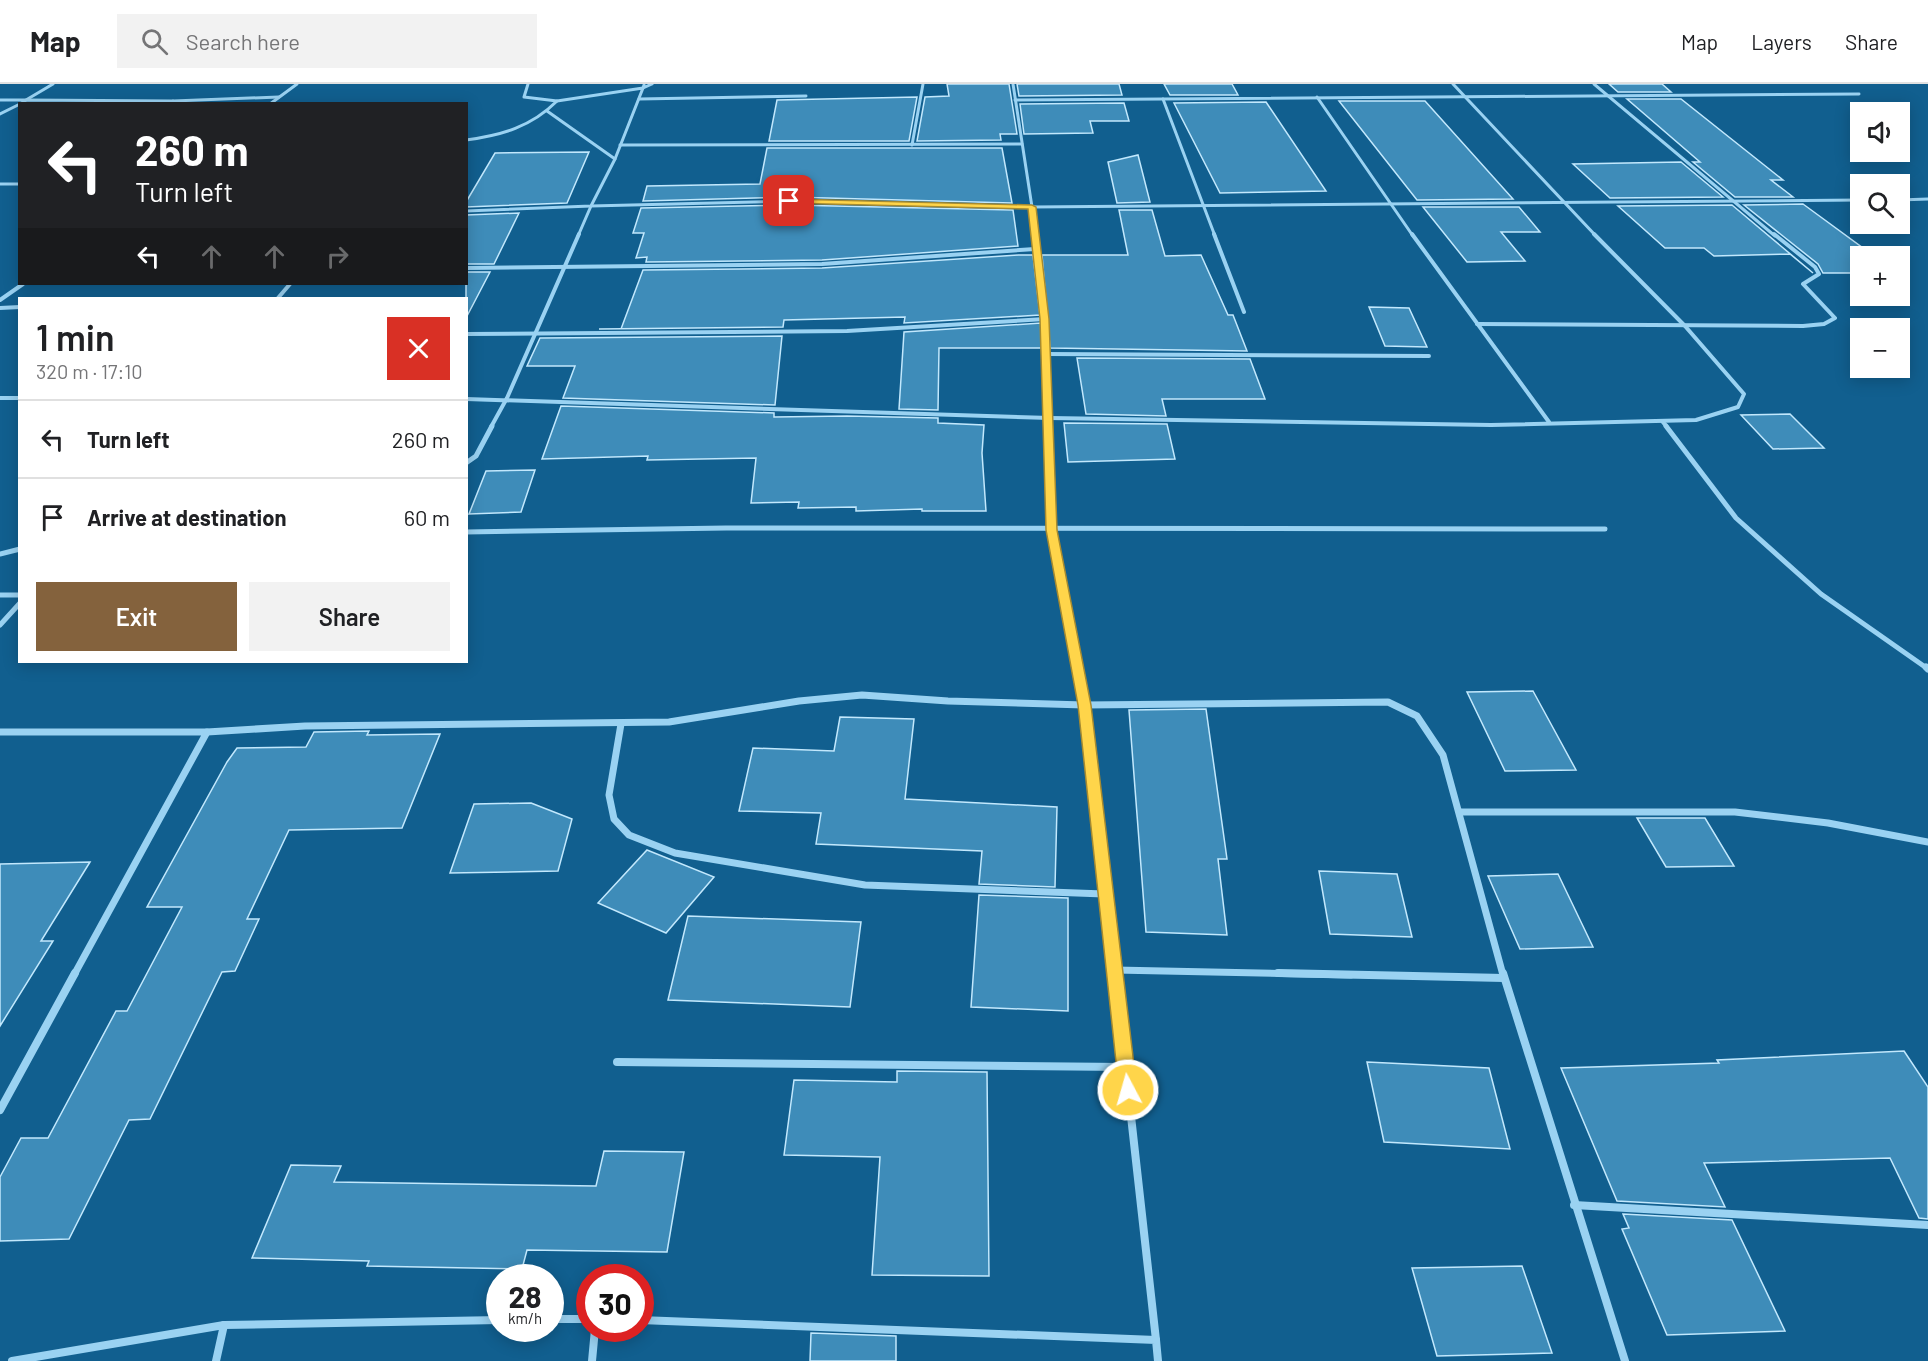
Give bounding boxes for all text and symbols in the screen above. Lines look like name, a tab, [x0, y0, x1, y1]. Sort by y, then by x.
search box	[117, 14, 537, 68]
text: Map	[30, 24, 81, 58]
icon: search	[138, 25, 171, 58]
text: Search here	[186, 28, 300, 54]
text: Map	[1681, 29, 1718, 54]
text: Layers	[1751, 29, 1812, 54]
text: Share	[1845, 29, 1898, 54]
map controls	[1850, 102, 1910, 378]
button: sound	[1850, 102, 1910, 162]
text: 260 m	[135, 124, 248, 174]
icon: left	[36, 126, 114, 204]
button: search	[1850, 174, 1910, 234]
text: Turn left	[135, 175, 233, 207]
pin	[763, 175, 814, 226]
icon: arrive	[772, 184, 805, 217]
icon: left	[132, 240, 165, 273]
icon: ahead	[195, 240, 228, 273]
icon: ahead	[258, 240, 291, 273]
icon: right	[321, 240, 354, 273]
button: +	[1850, 246, 1910, 306]
text: 1 min	[36, 315, 115, 358]
button: close	[387, 317, 450, 380]
button: −	[1850, 318, 1910, 378]
text: 320 m · 17:10	[36, 359, 143, 383]
icon: left	[36, 423, 69, 456]
text: Turn left	[87, 426, 170, 452]
text: 260 m	[392, 426, 450, 452]
icon: arrive	[36, 501, 69, 534]
text: Arrive at destination	[87, 504, 286, 530]
text: 60 m	[404, 504, 450, 530]
button: Exit	[36, 582, 237, 651]
button: Share	[249, 582, 450, 651]
position arrow	[1096, 1058, 1160, 1122]
speed limit sign: 30	[576, 1264, 654, 1342]
text: 28	[508, 1278, 542, 1314]
text: km/h	[508, 1309, 542, 1327]

